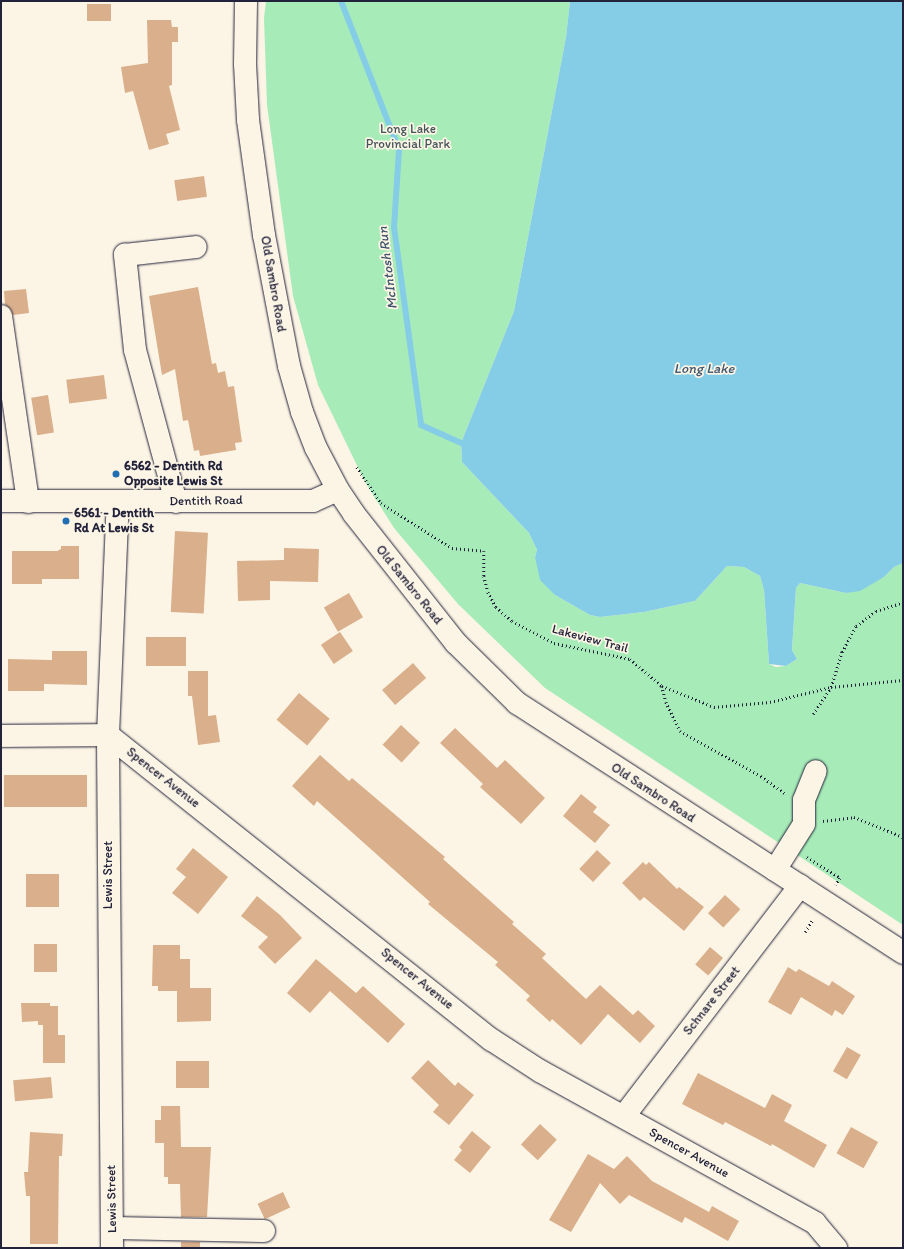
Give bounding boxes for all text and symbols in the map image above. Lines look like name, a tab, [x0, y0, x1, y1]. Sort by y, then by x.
park label: Long Lake Provincial Park	[366, 122, 450, 153]
water label: McIntosh Run	[375, 226, 401, 310]
street label: Old Sambro Road	[257, 235, 289, 333]
water label: Long Lake	[674, 361, 734, 377]
place label: 6562 - Dentith Rd Opposite Lewis St	[124, 459, 223, 490]
marker: 6562 - Dentith Rd Opposite Lewis St	[111, 469, 121, 479]
street label: Dentith Road	[169, 493, 243, 509]
place label: 6561 - Dentith Rd At Lewis St	[74, 506, 154, 537]
marker: 6561 - Dentith Rd At Lewis St	[61, 516, 71, 526]
street label: Old Sambro Road	[372, 542, 446, 628]
street label: Lakeview Trail	[550, 621, 630, 657]
street label: Spencer Avenue	[123, 745, 203, 811]
street label: Old Sambro Road	[608, 760, 698, 826]
street label: Lewis Street	[100, 841, 116, 909]
street label: Spencer Avenue	[378, 945, 456, 1013]
street label: Schnare Street	[680, 964, 744, 1038]
street label: Spencer Avenue	[647, 1125, 731, 1181]
street label: Lewis Street	[104, 1165, 120, 1233]

